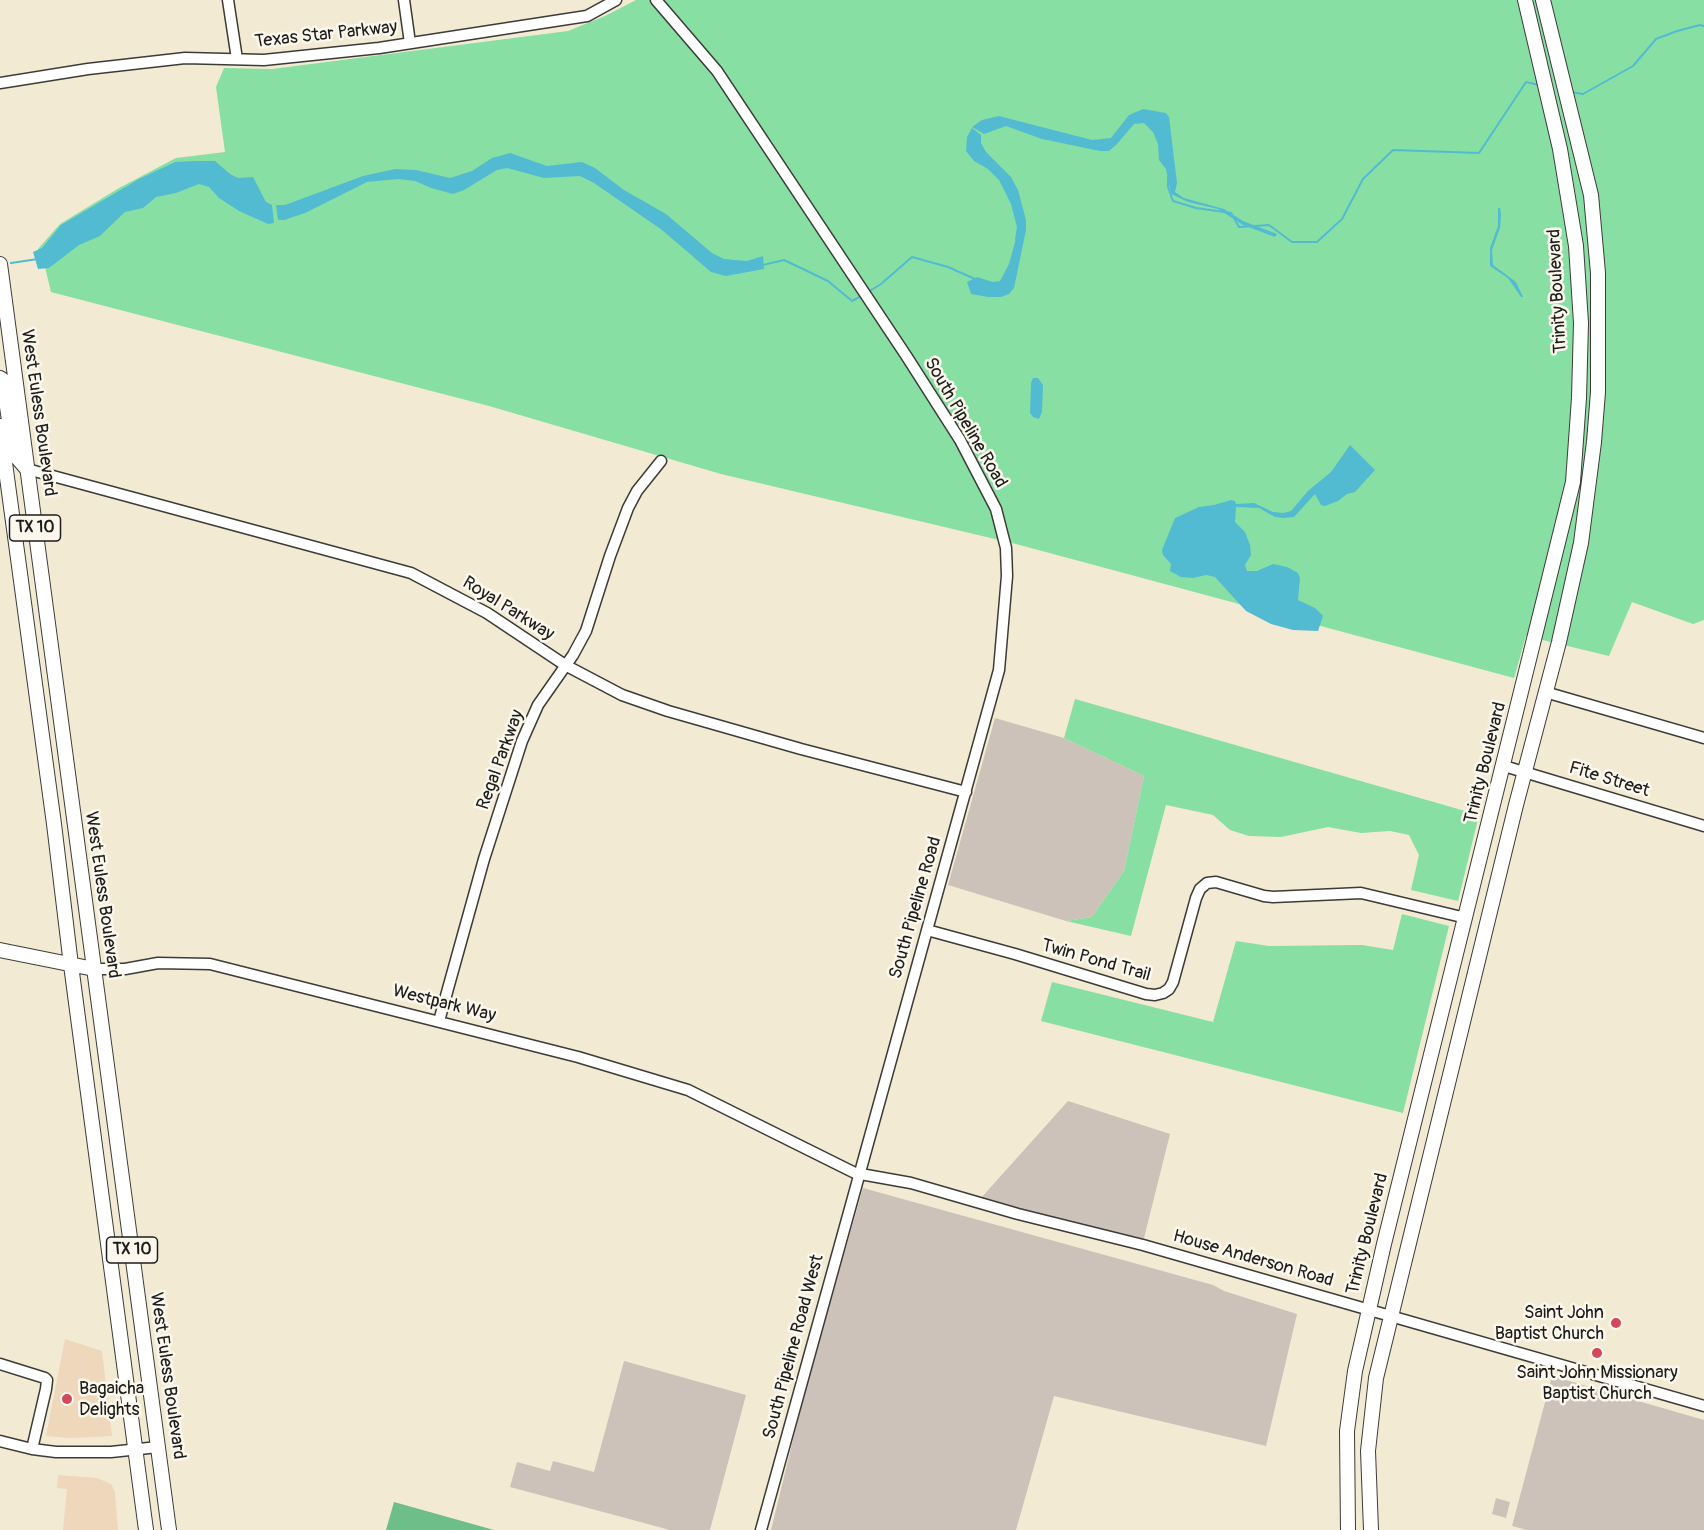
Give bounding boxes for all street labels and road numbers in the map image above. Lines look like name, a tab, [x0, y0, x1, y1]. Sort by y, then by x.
street label: Texas Star Parkway	[254, 17, 398, 53]
street label: Trinity Boulevard	[1544, 228, 1572, 354]
street label: West Euless Boulevard	[16, 328, 60, 498]
street label: South Pipeline Road	[919, 354, 1011, 492]
road number: TX 10	[9, 515, 60, 541]
street label: Royal Parkway	[458, 572, 558, 646]
street label: Trinity Boulevard	[1460, 700, 1512, 826]
street label: Regal Parkway	[473, 707, 529, 813]
street label: Fite Street	[1566, 758, 1652, 802]
street label: West Euless Boulevard	[80, 810, 124, 980]
street label: South Pipeline Road	[885, 834, 947, 982]
street label: Twin Pond Trail	[1039, 935, 1153, 987]
street label: Westpark Way	[390, 981, 498, 1027]
street label: Trinity Boulevard	[1342, 1171, 1394, 1297]
street label: House Anderson Road	[1170, 1226, 1336, 1292]
road number: TX 10	[106, 1237, 158, 1263]
street label: South Pipeline Road West	[759, 1252, 829, 1442]
street label: West Euless Boulevard	[145, 1291, 189, 1461]

